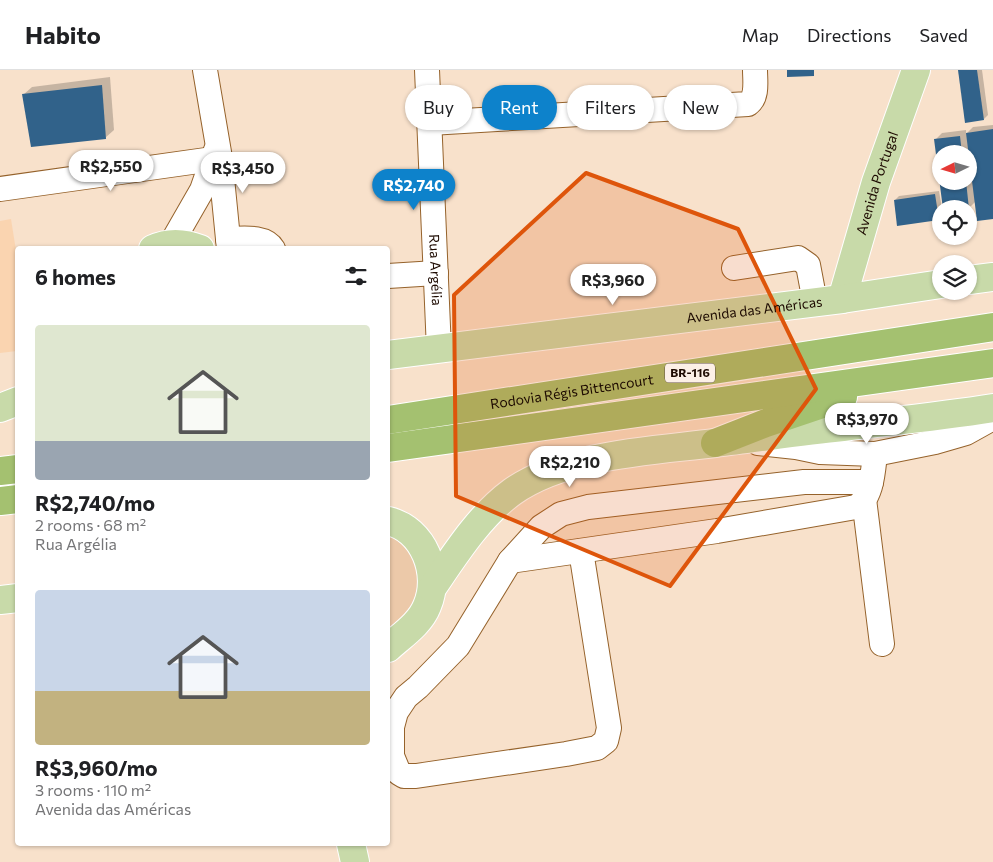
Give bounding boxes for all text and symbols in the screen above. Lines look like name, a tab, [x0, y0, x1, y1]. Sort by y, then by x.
text: Habito	[25, 20, 101, 49]
text: Map	[742, 24, 779, 46]
text: Directions	[807, 24, 891, 46]
text: Saved	[919, 24, 968, 46]
chip: Buy	[405, 85, 472, 130]
chip: Rent	[482, 85, 557, 130]
chip: Filters	[567, 85, 654, 130]
chip: New	[664, 85, 737, 130]
street label: Avenida Portugal	[852, 129, 901, 237]
north arrow	[932, 145, 978, 190]
map controls	[932, 145, 977, 300]
pin: R$2,550	[65, 150, 157, 192]
pin: R$3,450	[197, 152, 289, 194]
text: R$2,550	[80, 156, 142, 175]
text: R$3,450	[211, 158, 275, 177]
pin: R$2,740	[368, 168, 460, 211]
text: R$2,740	[383, 175, 445, 194]
button: locate	[932, 200, 977, 245]
street label: Rua Argélia	[426, 234, 446, 306]
button: layers	[932, 255, 977, 300]
icon: filters	[342, 262, 370, 290]
text: 6 homes	[35, 264, 116, 289]
pin: R$3,960	[567, 264, 659, 306]
text: R$3,960	[581, 270, 645, 289]
street label: Avenida das Américas	[685, 293, 823, 326]
icon: home	[158, 357, 248, 447]
road number: BR-116	[665, 364, 715, 382]
street label: Rodovia Régis Bittencourt	[489, 370, 655, 412]
pin: R$3,970	[821, 402, 913, 445]
text: R$3,970	[836, 409, 898, 428]
pin: R$2,210	[524, 446, 616, 488]
text: R$2,210	[540, 452, 600, 471]
text: R$2,740/mo	[35, 490, 155, 515]
text: 2 rooms · 68 m²	[35, 515, 146, 534]
text: Rua Argélia	[35, 534, 117, 553]
icon: home	[158, 622, 248, 712]
text: R$3,960/mo	[35, 755, 158, 780]
text: 3 rooms · 110 m²	[35, 780, 151, 799]
text: Avenida das Américas	[35, 799, 191, 818]

